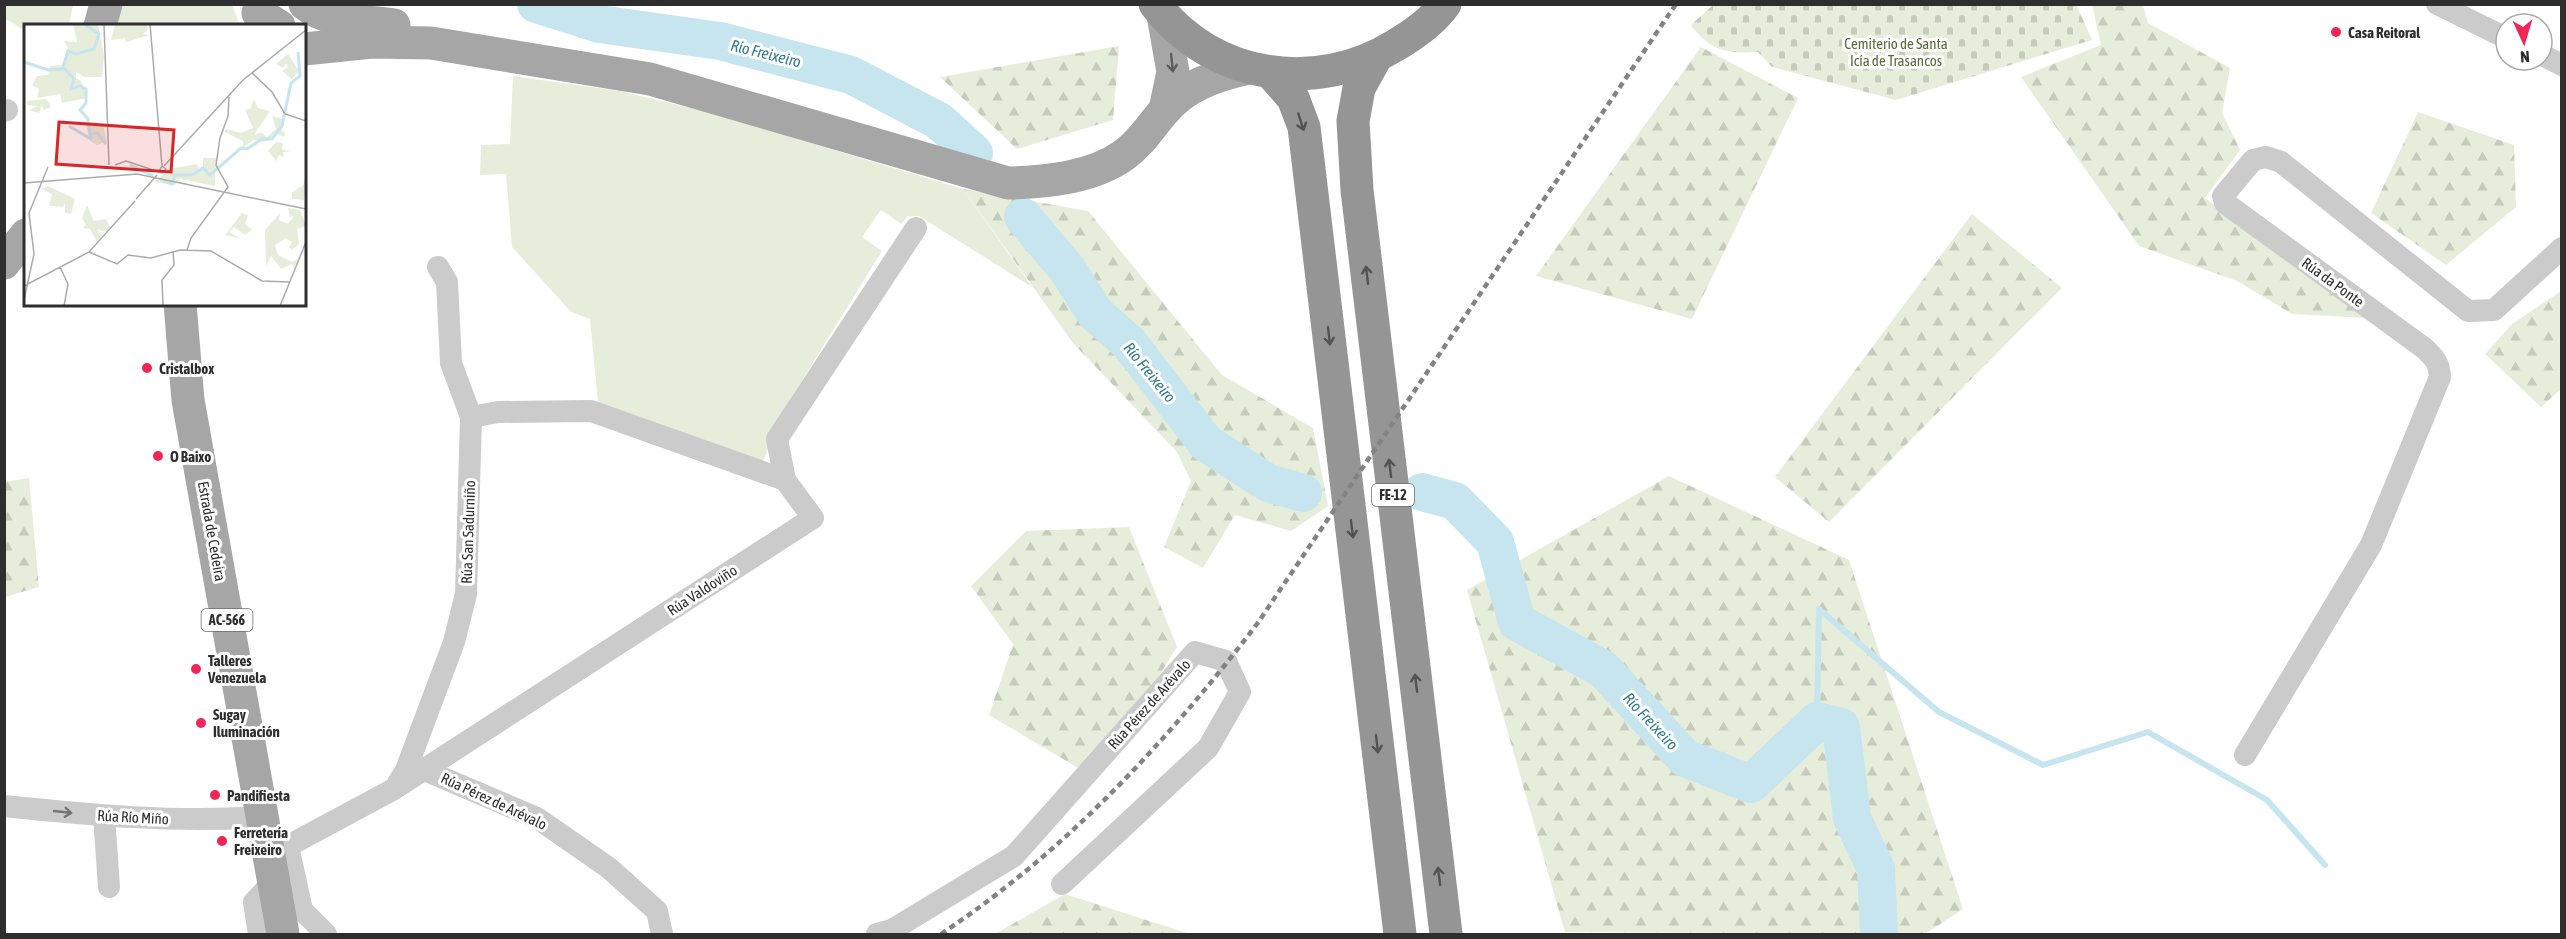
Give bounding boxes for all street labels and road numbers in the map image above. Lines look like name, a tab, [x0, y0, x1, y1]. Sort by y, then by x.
street label: Rúa da Ponte	[2299, 254, 2367, 310]
street label: Estrada de Cedeira	[195, 480, 229, 582]
street label: Rúa San Sadurniño	[458, 480, 478, 584]
road number: FE-12	[1372, 484, 1414, 506]
street label: Rúa Valdoviño	[664, 561, 740, 619]
road number: AC-566	[202, 609, 252, 631]
street label: Rúa Pérez de Arévalo	[1104, 656, 1194, 752]
street label: Rúa Pérez de Arévalo	[438, 769, 550, 833]
street label: Rúa Río Miño	[97, 807, 169, 827]

